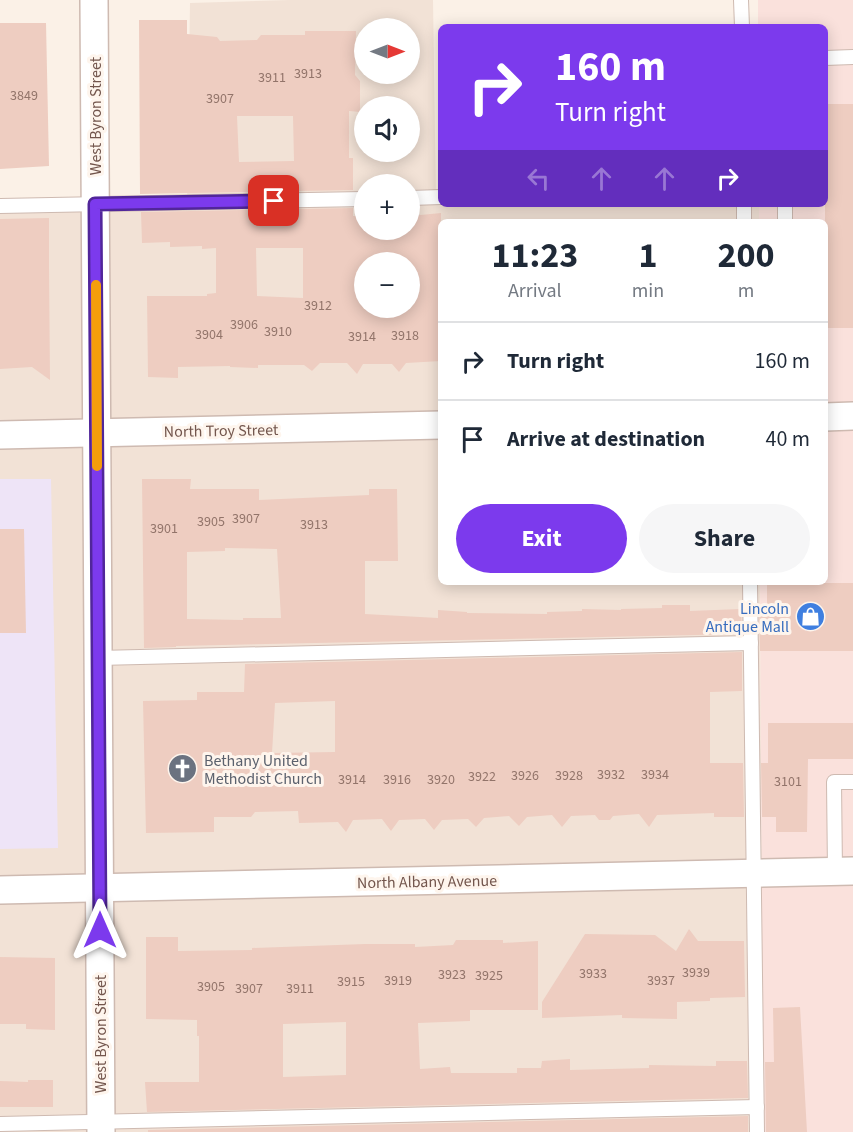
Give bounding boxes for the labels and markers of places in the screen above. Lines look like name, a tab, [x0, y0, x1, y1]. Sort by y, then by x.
pin	[248, 175, 299, 226]
place label: Lincoln Antique Mall	[706, 598, 789, 638]
shop icon: Lincoln Antique Mall	[794, 601, 826, 633]
place label: Bethany United Methodist Church	[204, 750, 322, 790]
church icon: Bethany United Methodist Church	[167, 753, 199, 785]

